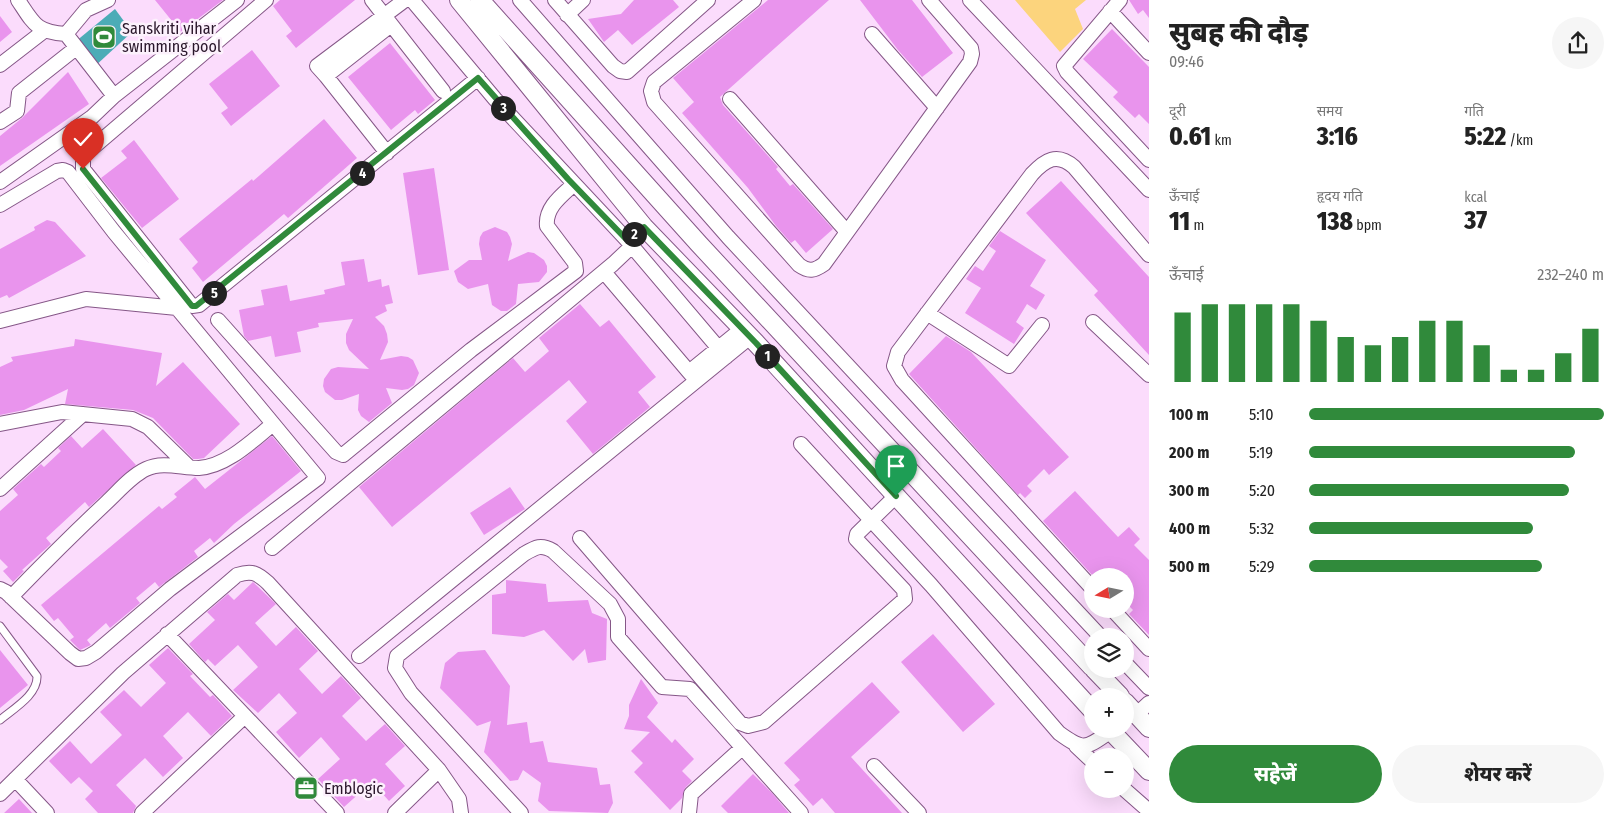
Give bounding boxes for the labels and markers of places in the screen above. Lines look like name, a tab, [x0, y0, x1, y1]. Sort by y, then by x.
place label: Sanskriti vihar swimming pool	[122, 19, 221, 56]
sports icon: Sanskriti vihar swimming pool	[91, 24, 117, 50]
pin: 3	[490, 96, 516, 120]
pin	[62, 118, 104, 169]
pin: 4	[350, 160, 374, 186]
pin: 2	[622, 222, 646, 246]
pin: 5	[202, 280, 226, 306]
pin: 1	[754, 344, 780, 368]
pin	[875, 445, 917, 496]
office icon: Emblogic	[293, 775, 319, 801]
place label: Emblogic	[324, 779, 383, 798]

